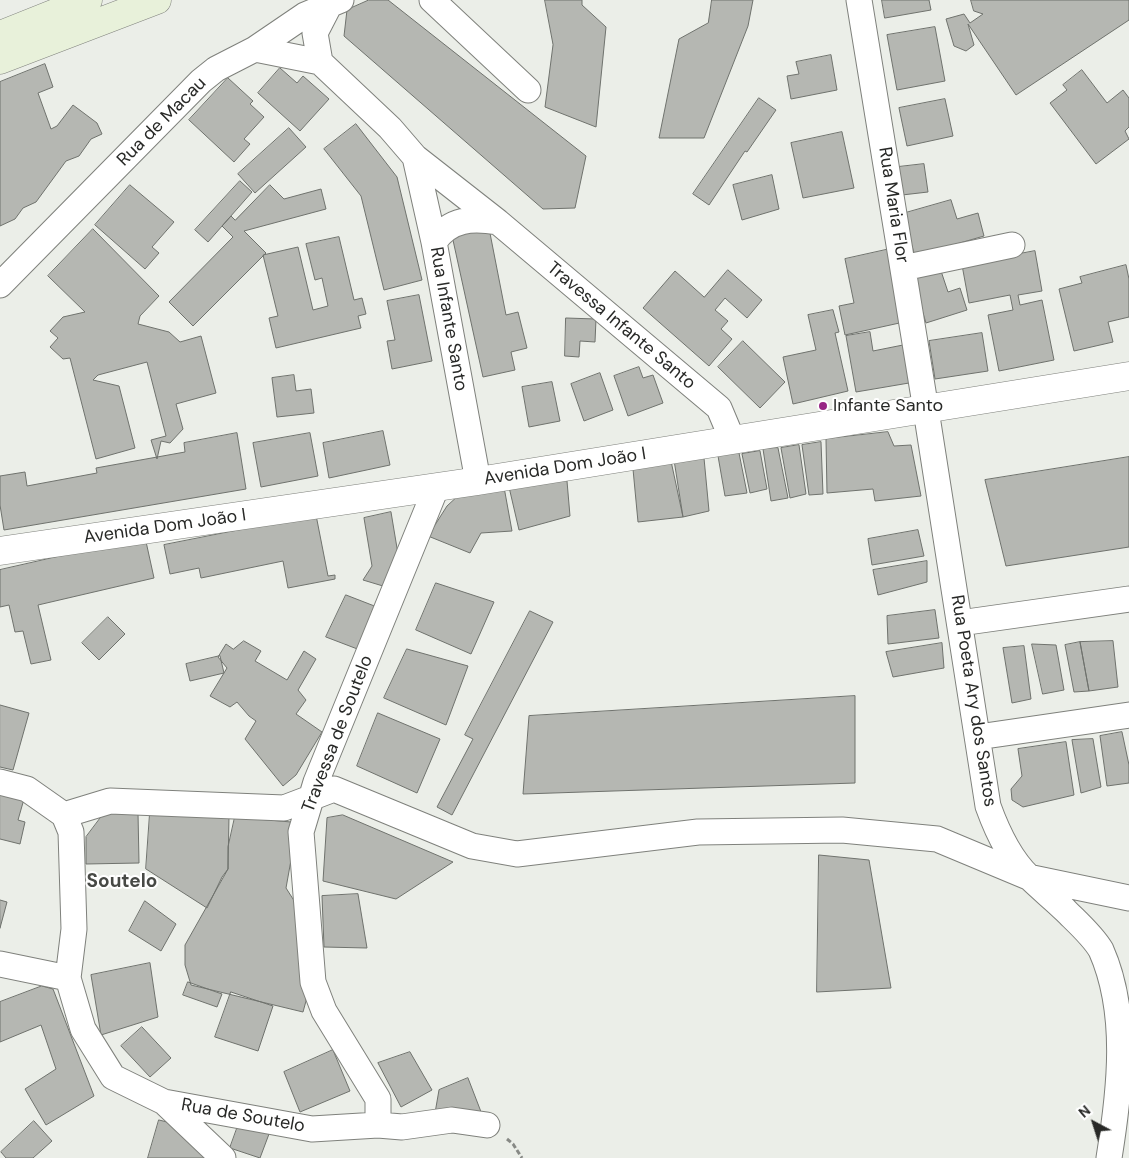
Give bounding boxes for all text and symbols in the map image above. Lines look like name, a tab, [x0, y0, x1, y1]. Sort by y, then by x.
street label: Rua de Macau	[113, 73, 211, 171]
street label: Rua Maria Flor	[873, 146, 913, 264]
street label: Rua Infante Santo	[425, 245, 471, 393]
street label: Travessa Infante Santo	[542, 258, 700, 394]
place label: Infante Santo	[833, 395, 943, 417]
marker: Infante Santo	[817, 400, 829, 412]
street label: Avenida Dom João I	[482, 444, 648, 490]
street label: Avenida Dom João I	[82, 505, 248, 549]
street label: Rua Poeta Ary dos Santos	[946, 594, 1000, 808]
street label: Travessa de Soutelo	[298, 652, 378, 816]
district label: Soutelo	[87, 871, 157, 893]
street label: Rua de Soutelo	[180, 1095, 306, 1137]
north arrow	[1069, 1098, 1119, 1148]
text: N	[1075, 1101, 1094, 1122]

